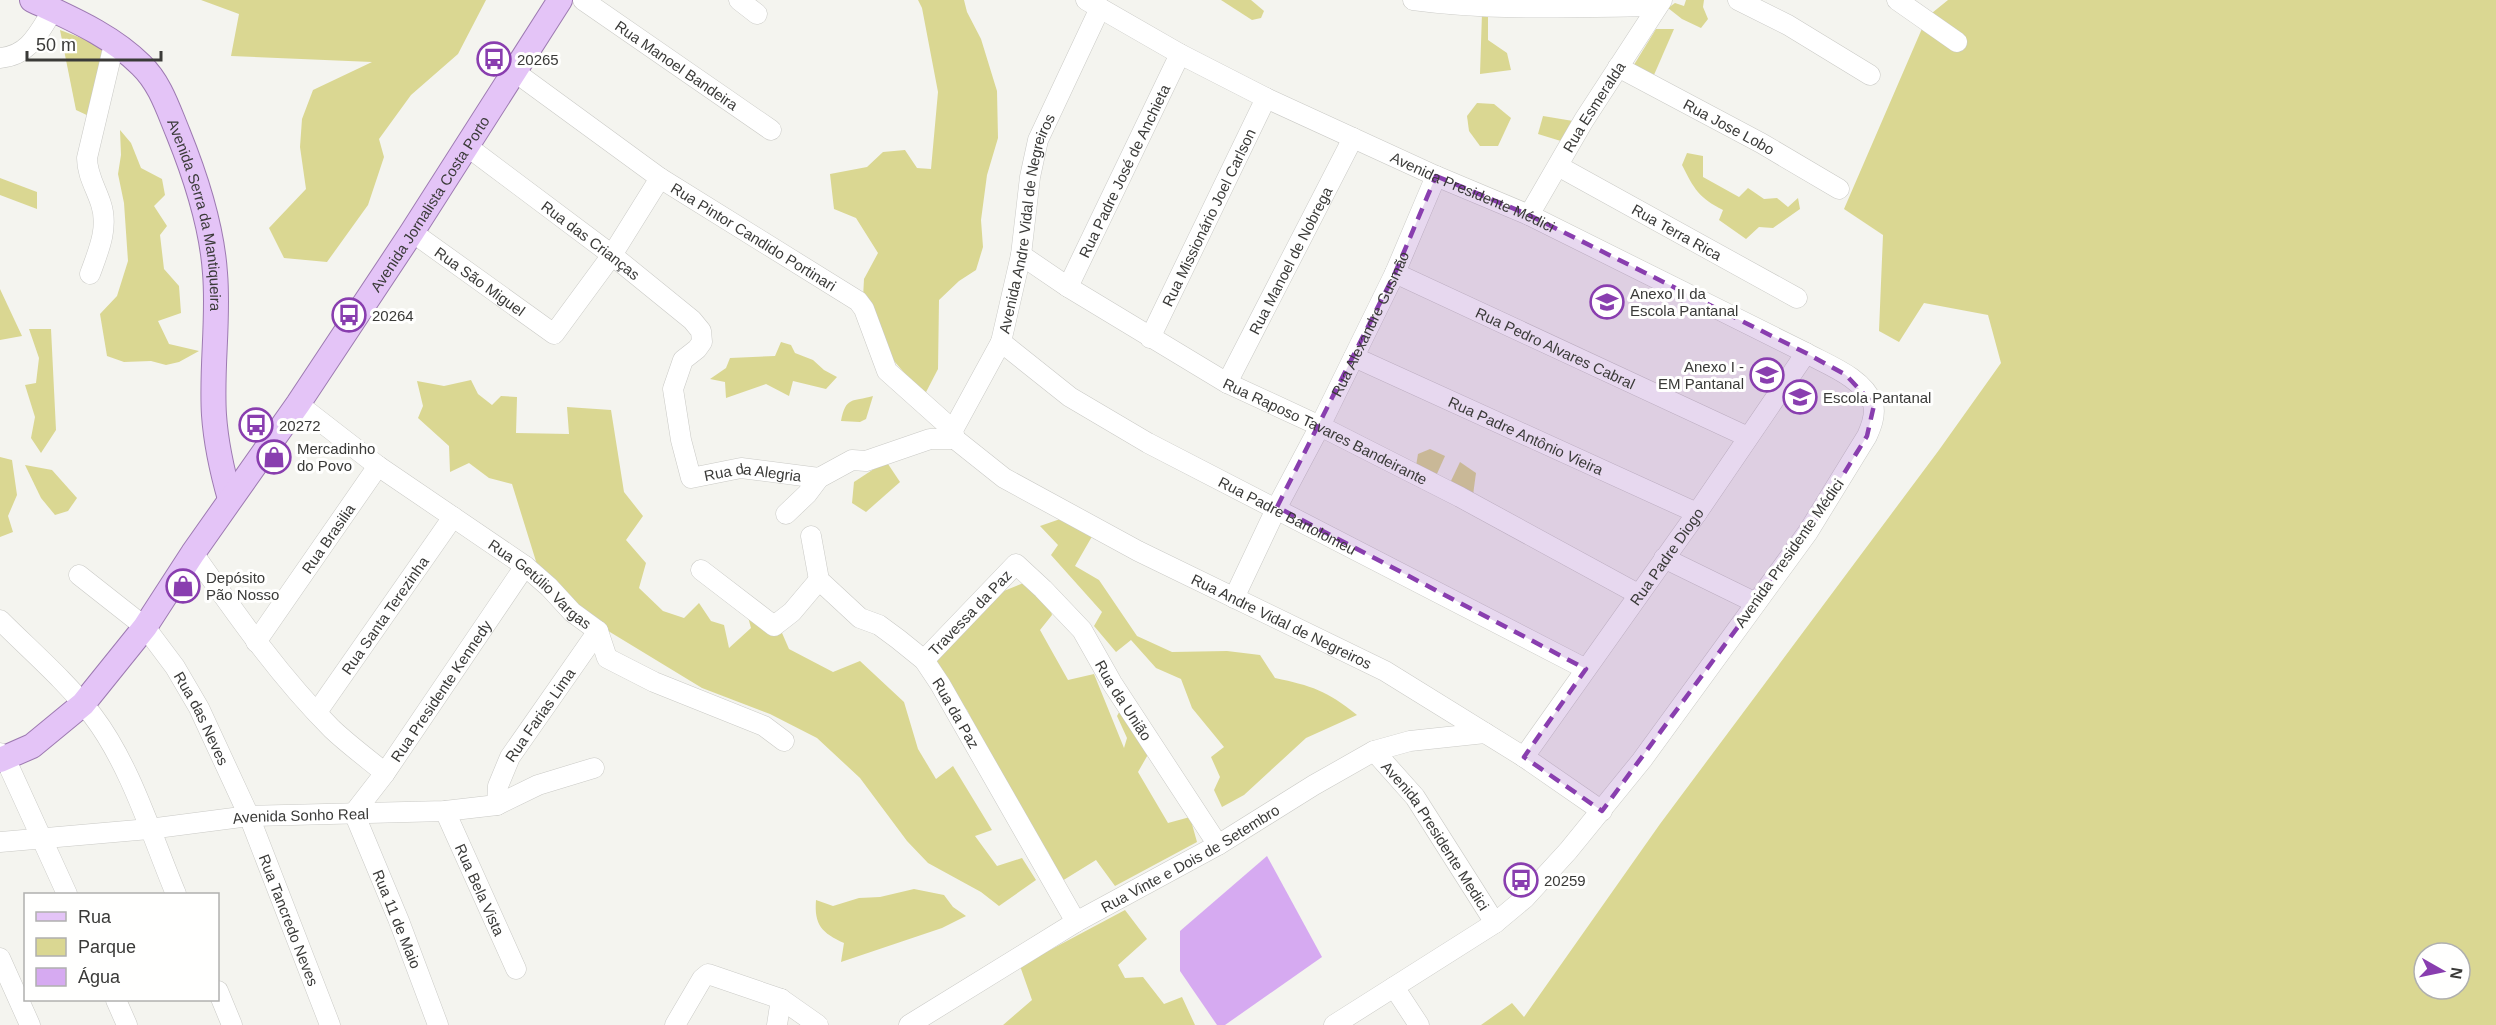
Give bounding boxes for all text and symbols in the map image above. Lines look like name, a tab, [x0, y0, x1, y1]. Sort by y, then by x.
street label: Rua Manoel Bandeira	[612, 17, 742, 113]
scale bar	[27, 24, 160, 62]
text: 50 m	[36, 35, 76, 55]
bus stop icon: 20265	[476, 41, 512, 77]
place label: 20265	[517, 51, 559, 68]
street label: Rua Esmeralda	[1559, 58, 1629, 155]
street label: Rua Padre José de Anchieta	[1075, 81, 1173, 260]
street label: Rua Jose Lobo	[1681, 95, 1778, 158]
street label: Avenida Andre Vidal de Negreiros	[995, 111, 1058, 335]
street label: Avenida Jornalista Costa Porto	[366, 113, 492, 295]
street label: Avenida Serra da Mantiqueira	[165, 116, 225, 312]
street label: Rua Missionário Joel Carlson	[1158, 126, 1258, 309]
street label: Avenida Presidente Médici	[1388, 148, 1558, 235]
street label: Rua Pintor Candido Portinari	[668, 179, 839, 294]
street label: Rua Manoel de Nobrega	[1245, 183, 1335, 337]
street label: Rua das Crianças	[538, 197, 643, 283]
street label: Rua Terra Rica	[1629, 200, 1725, 264]
street label: Rua São Miguel	[432, 243, 529, 319]
street label: Rua Alexandre Gusmão	[1327, 249, 1412, 399]
school or university icon: Anexo II da Escola Pantanal	[1589, 284, 1625, 320]
place label: Anexo II da Escola Pantanal	[1630, 285, 1738, 319]
bus stop icon: 20264	[331, 297, 367, 333]
street label: Rua Pedro Alvares Cabral	[1473, 303, 1638, 392]
place label: 20264	[372, 307, 414, 324]
school or university icon: Anexo I - EM Pantanal	[1749, 357, 1785, 393]
place label: Anexo I - EM Pantanal	[1658, 358, 1744, 392]
street label: Rua Raposo Tavares Bandeirante	[1221, 374, 1430, 488]
school or university icon: Escola Pantanal	[1782, 379, 1818, 415]
place label: Escola Pantanal	[1823, 389, 1931, 406]
street label: Rua Padre Antônio Vieira	[1446, 393, 1607, 478]
bus stop icon: 20272	[238, 407, 274, 443]
place label: 20272	[279, 417, 321, 434]
shop icon: Mercadinho do Povo	[256, 439, 292, 475]
place label: Mercadinho do Povo	[297, 440, 375, 474]
street label: Rua da Alegria	[703, 459, 803, 484]
street label: Rua Padre Bartolomeu	[1216, 473, 1359, 558]
street label: Avenida Presidente Médici	[1731, 475, 1847, 631]
street label: Rua Brasilia	[298, 500, 358, 577]
street label: Rua Padre Diogo	[1626, 505, 1707, 608]
street label: Rua Getúlio Vargas	[486, 535, 595, 632]
street label: Rua Santa Terezinha	[338, 552, 432, 677]
street label: Travessa da Paz	[925, 566, 1015, 659]
shop icon: Depósito Pão Nosso	[165, 568, 201, 604]
place label: Depósito Pão Nosso	[206, 569, 279, 603]
street label: Rua Andre Vidal de Negreiros	[1189, 570, 1375, 672]
street label: Rua Presidente Kennedy	[387, 616, 495, 765]
street label: Rua da União	[1092, 657, 1156, 743]
street label: Rua Farias Lima	[501, 664, 578, 765]
street label: Rua das Neves	[171, 668, 233, 768]
street label: Rua da Paz	[930, 674, 983, 751]
street label: Avenida Presidente Medici	[1378, 758, 1493, 913]
street label: Rua Vinte e Dois de Setembro	[1098, 800, 1282, 915]
street label: Avenida Sonho Real	[231, 804, 369, 827]
street label: Rua Bela Vista	[452, 841, 509, 939]
street label: Rua Tancredo Neves	[256, 852, 322, 988]
bus stop icon: 20259	[1503, 862, 1539, 898]
street label: Rua 11 de Maio	[369, 867, 425, 971]
place label: 20259	[1544, 872, 1586, 889]
legend	[24, 893, 219, 1001]
text: Rua	[78, 907, 112, 927]
text: Parque	[78, 937, 136, 957]
north arrow	[2412, 941, 2472, 1001]
text: N	[2447, 966, 2466, 980]
text: Água	[78, 967, 121, 987]

